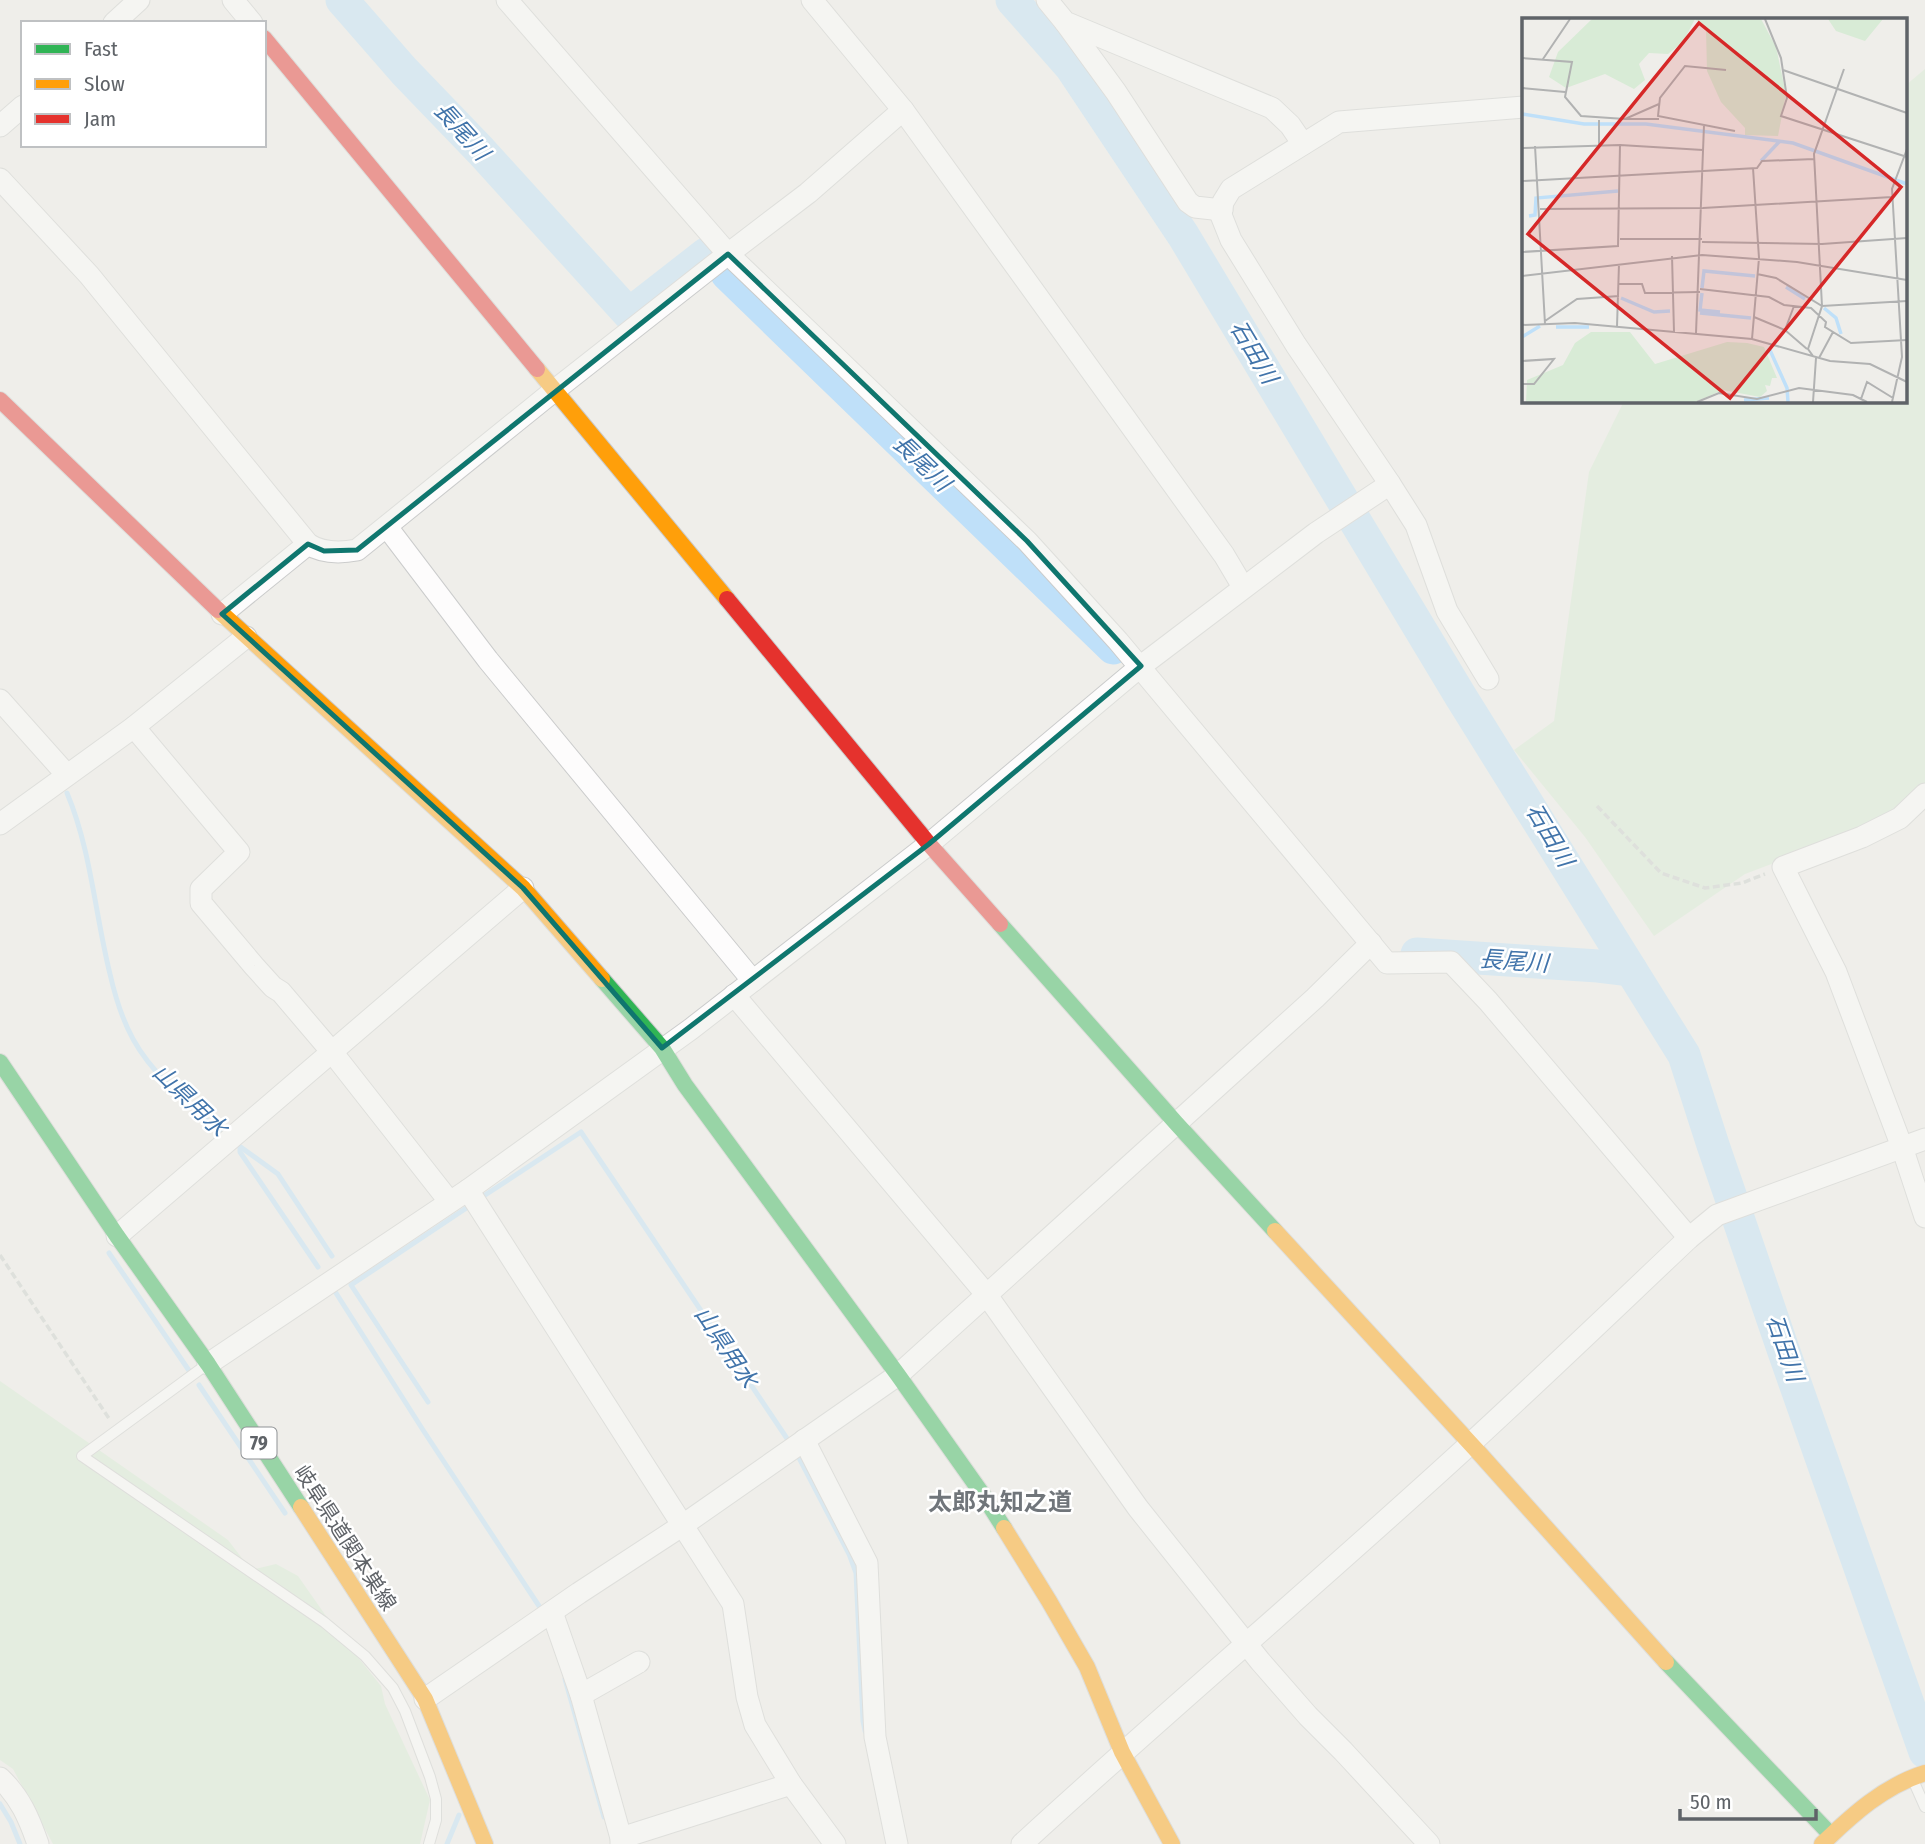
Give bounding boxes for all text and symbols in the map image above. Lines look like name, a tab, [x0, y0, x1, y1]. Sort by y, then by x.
inset map	[1522, 18, 1908, 402]
legend	[21, 21, 266, 147]
text: Fast	[84, 36, 118, 62]
text: Slow	[84, 71, 125, 97]
water label: 長尾川	[429, 96, 497, 168]
text: Jam	[84, 106, 116, 132]
water label: 石田川	[1224, 315, 1285, 391]
water label: 長尾川	[887, 429, 959, 499]
water label: 石田川	[1520, 798, 1581, 874]
water label: 長尾川	[1479, 945, 1552, 978]
water label: 山県用水	[147, 1058, 235, 1144]
water label: 山県用水	[689, 1301, 765, 1395]
water label: 石田川	[1761, 1311, 1810, 1388]
road number: 79	[242, 1428, 276, 1458]
street label: 岐阜県道関本巣線	[288, 1460, 402, 1616]
district label: 太郎丸知之道	[928, 1488, 1072, 1516]
scale bar	[1680, 1778, 1816, 1822]
text: 50 m	[1690, 1789, 1732, 1815]

